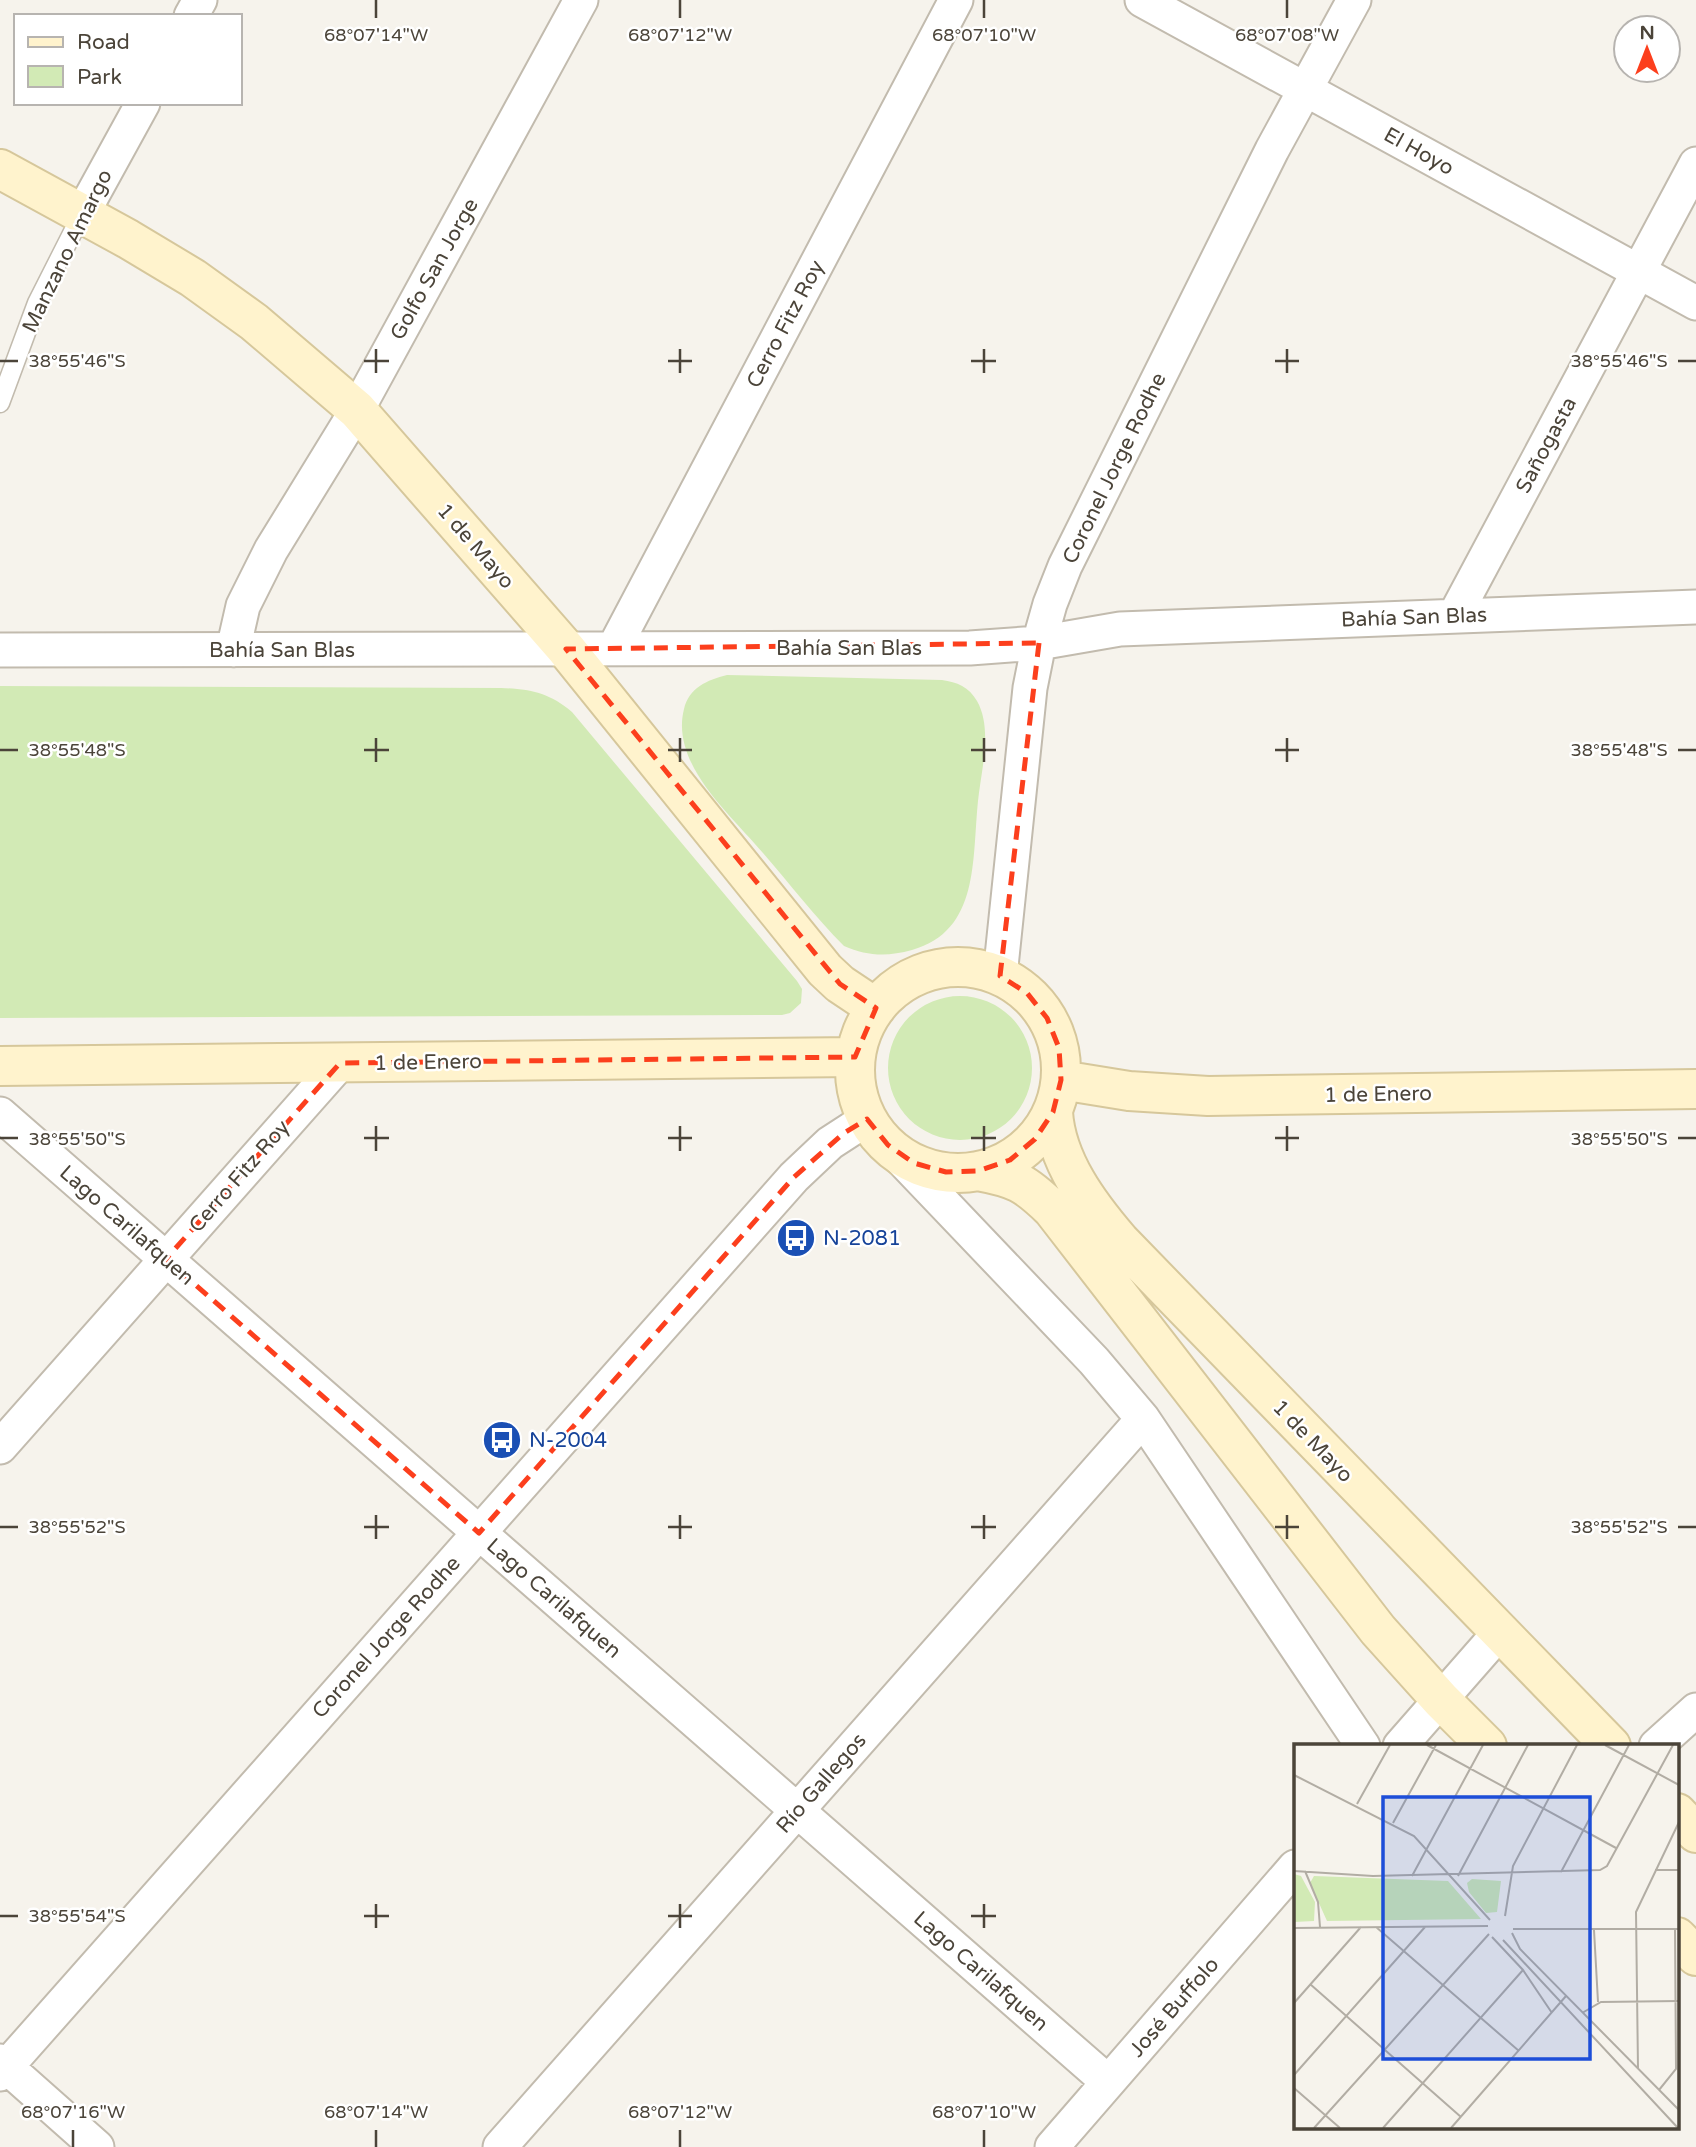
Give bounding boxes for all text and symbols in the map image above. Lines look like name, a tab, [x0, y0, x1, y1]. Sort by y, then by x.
legend	[14, 14, 242, 105]
north arrow	[1612, 14, 1682, 84]
text: N	[1639, 22, 1655, 44]
text: 68°07'14"W	[324, 24, 428, 46]
text: 68°07'12"W	[628, 24, 732, 46]
text: 68°07'10"W	[932, 24, 1036, 46]
text: 68°07'08"W	[1235, 24, 1339, 46]
text: Road	[77, 30, 130, 55]
text: Park	[77, 65, 122, 90]
street label: El Hoyo	[1379, 122, 1458, 181]
street label: Manzano Amargo	[17, 166, 118, 337]
street label: Golfo San Jorge	[385, 194, 484, 344]
street label: Cerro Fitz Roy	[741, 256, 830, 392]
text: 38°55'46"S	[28, 350, 126, 372]
text: 38°55'46"S	[1570, 350, 1668, 372]
street label: Coronel Jorge Rodhe	[1057, 369, 1172, 568]
street label: Sañogasta	[1511, 393, 1582, 498]
street label: 1 de Mayo	[432, 498, 520, 594]
street label: Bahía San Blas	[1341, 602, 1487, 633]
street label: Bahía San Blas	[776, 636, 922, 661]
street label: Bahía San Blas	[209, 638, 355, 663]
text: 38°55'48"S	[28, 739, 126, 761]
text: 38°55'48"S	[1570, 739, 1668, 761]
street label: 1 de Enero	[374, 1049, 482, 1076]
street label: 1 de Enero	[1324, 1081, 1432, 1108]
street label: Cerro Fitz Roy	[184, 1115, 295, 1238]
text: 38°55'50"S	[28, 1128, 126, 1150]
text: 38°55'50"S	[1570, 1128, 1668, 1150]
street label: Lago Carilafquen	[54, 1160, 199, 1291]
bus stop icon: N-2081	[775, 1217, 817, 1259]
place label: N-2081	[823, 1226, 901, 1251]
street label: 1 de Mayo	[1267, 1395, 1358, 1488]
bus stop icon: N-2004	[481, 1419, 523, 1461]
place label: N-2004	[529, 1428, 607, 1453]
text: 38°55'52"S	[28, 1516, 126, 1538]
text: 38°55'52"S	[1570, 1516, 1668, 1538]
street label: Lago Carilafquen	[481, 1533, 626, 1664]
street label: Coronel Jorge Rodhe	[307, 1551, 466, 1724]
street label: Río Gallegos	[771, 1728, 872, 1839]
inset map	[1294, 1744, 1678, 2130]
text: 38°55'54"S	[28, 1905, 126, 1927]
street label: Lago Carilafquen	[908, 1906, 1053, 2037]
street label: José Buffolo	[1124, 1952, 1224, 2062]
text: 68°07'16"W	[21, 2101, 125, 2123]
text: 68°07'14"W	[324, 2101, 428, 2123]
text: 68°07'12"W	[628, 2101, 732, 2123]
text: 68°07'10"W	[932, 2101, 1036, 2123]

